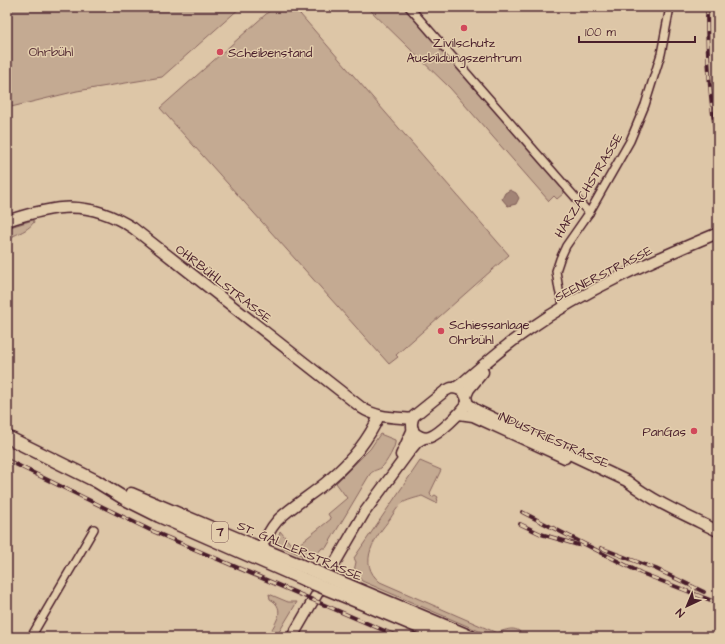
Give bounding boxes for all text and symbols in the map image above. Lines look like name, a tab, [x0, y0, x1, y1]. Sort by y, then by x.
scale bar	[579, 18, 695, 44]
marker: Zivilschutz Ausbildungszentrum	[459, 23, 469, 33]
text: 100 m	[585, 24, 616, 41]
place label: Zivilschutz Ausbildungszentrum	[407, 34, 522, 68]
park label: Ohrbühl	[29, 43, 73, 61]
place label: Scheibenstand	[228, 44, 313, 62]
marker: Scheibenstand	[215, 47, 225, 57]
street label: HARZACHSTRASSE	[550, 129, 628, 241]
street label: OHRBÜHLSTRASSE	[171, 240, 276, 327]
street label: SEENERSTRASSE	[552, 241, 656, 306]
place label: Schiessanlage Ohrbühl	[449, 316, 530, 349]
marker: Schiessanlage Ohrbühl	[436, 326, 446, 336]
street label: INDUSTRIESTRASSE	[495, 407, 612, 473]
place label: PanGas	[642, 423, 686, 441]
marker: PanGas	[689, 426, 699, 436]
street label: ST. GALLERSTRASSE	[234, 516, 365, 586]
road number: 7	[212, 522, 228, 542]
north arrow	[667, 586, 707, 626]
text: N	[673, 605, 688, 621]

